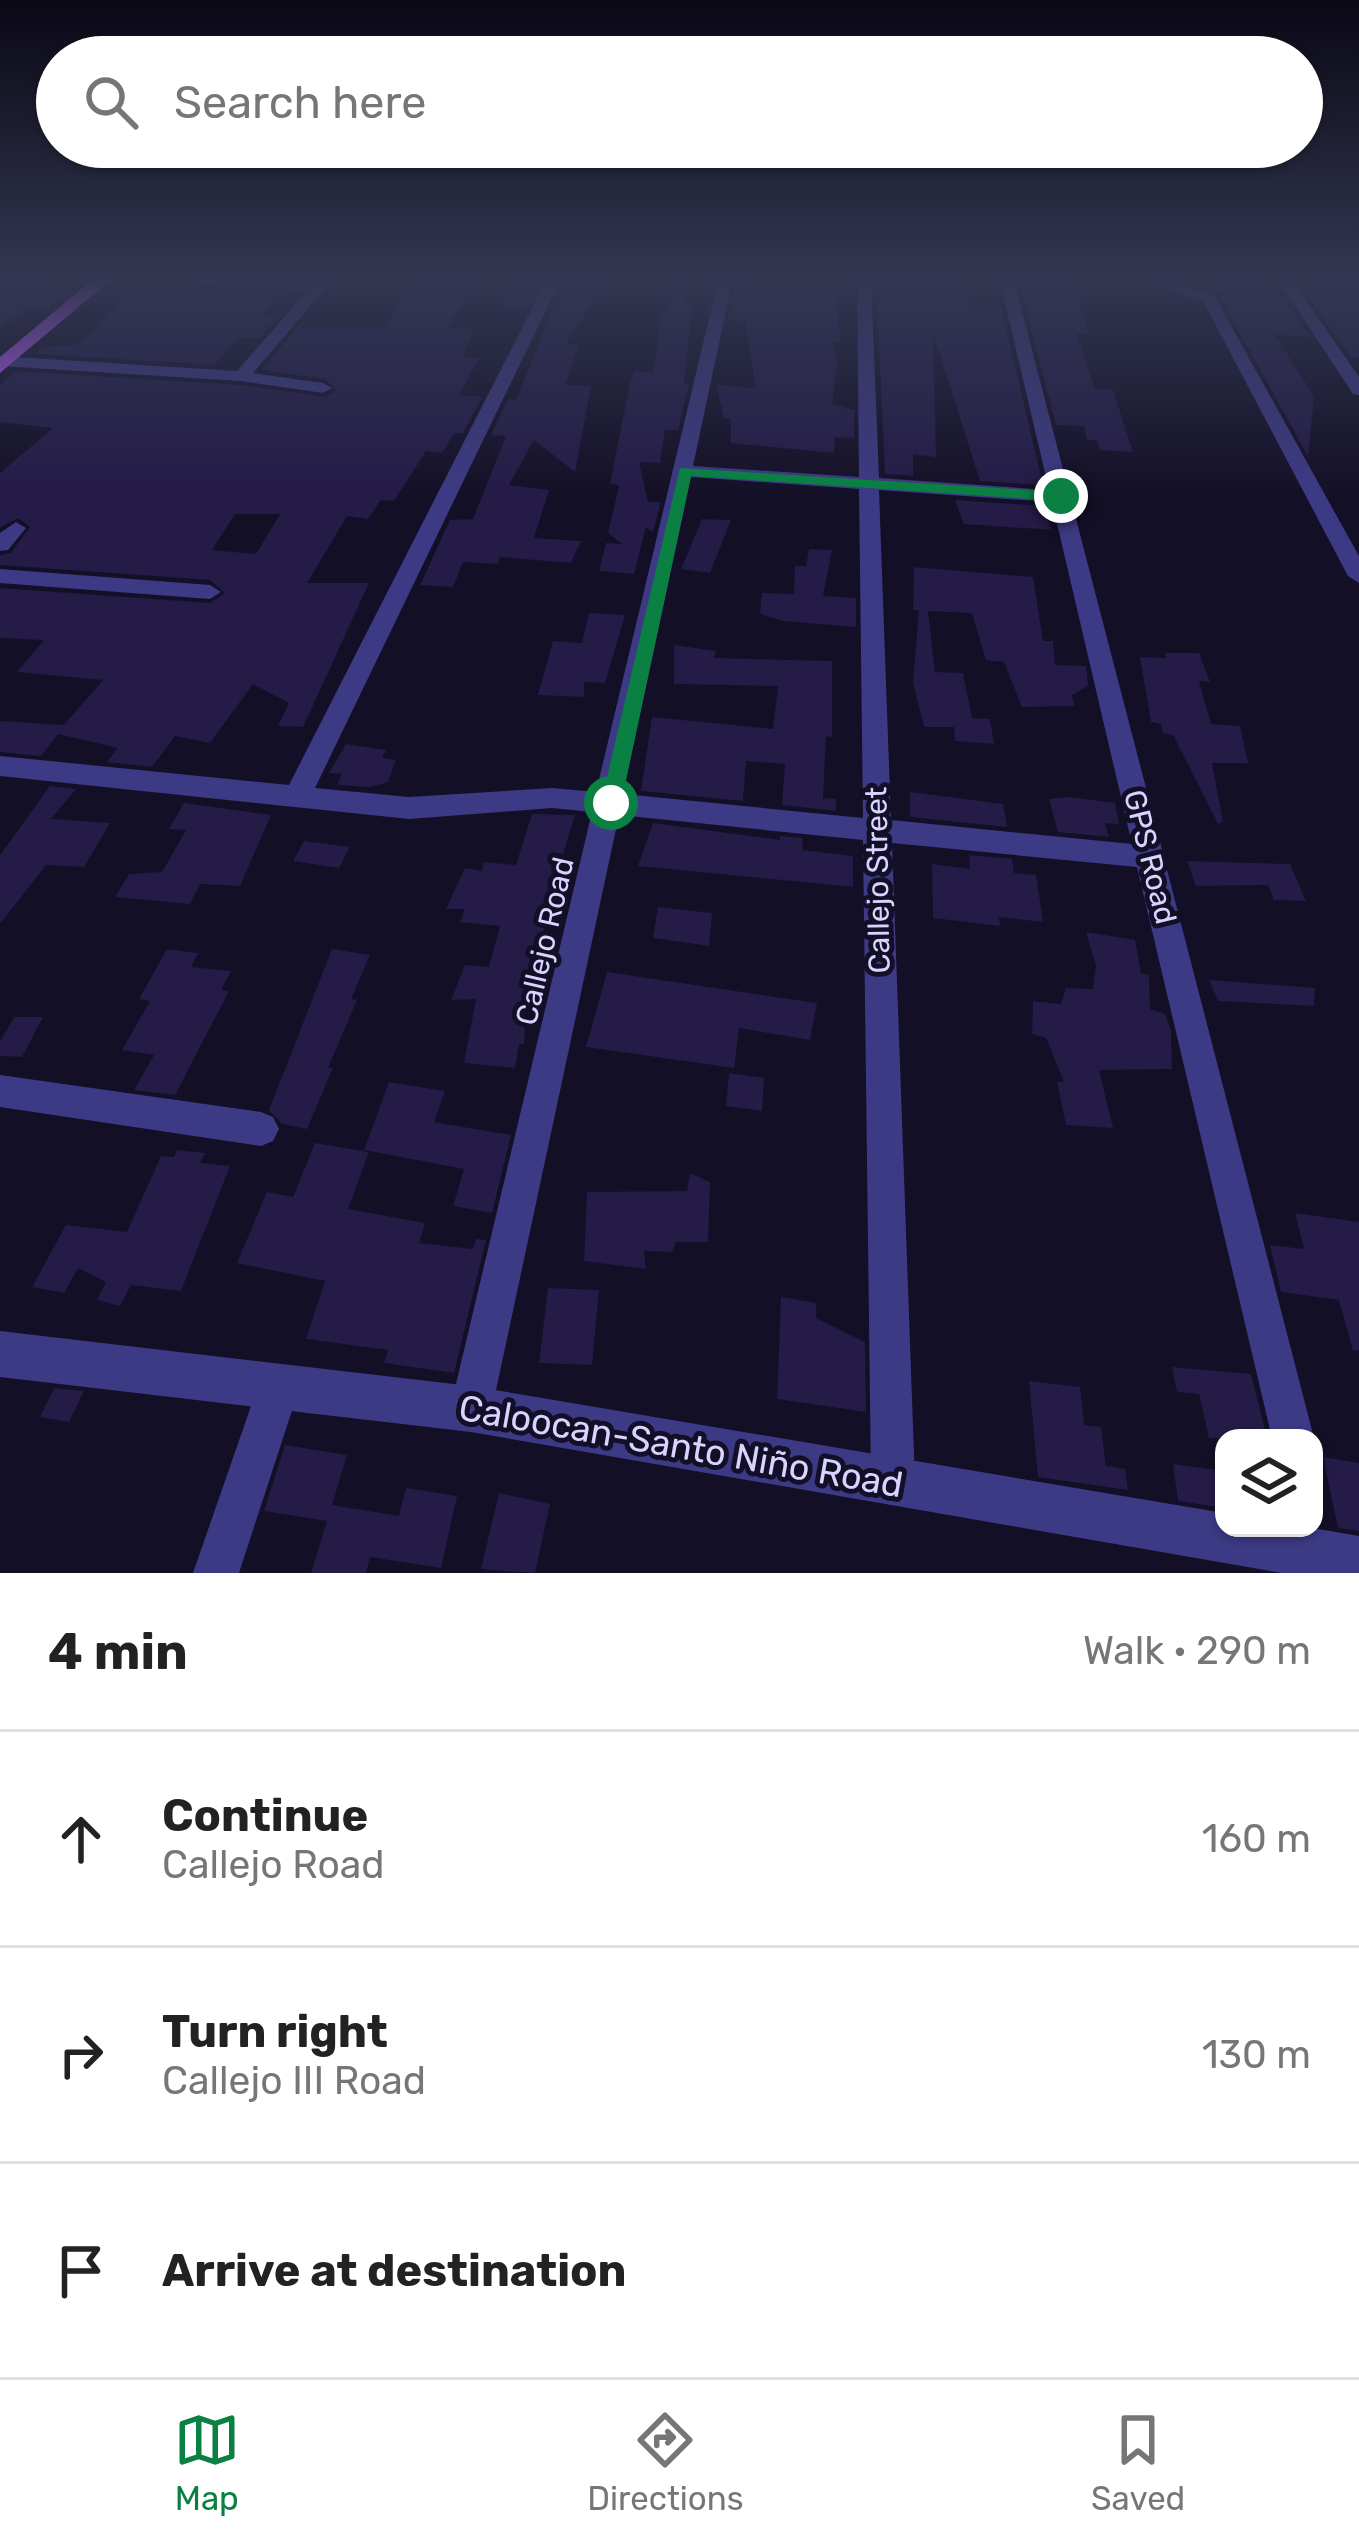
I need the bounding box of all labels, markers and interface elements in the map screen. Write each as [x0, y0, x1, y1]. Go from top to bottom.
search box [36, 36, 1323, 168]
icon: search [78, 69, 144, 135]
text: Search here [174, 76, 426, 129]
route end [1034, 469, 1088, 523]
route start [584, 776, 638, 830]
street label: Callejo Street [858, 786, 898, 974]
street label: GPS Road [1116, 786, 1184, 928]
street label: Callejo Road [508, 854, 582, 1028]
street label: Caloocan-Santo Niño Road [456, 1386, 906, 1506]
map controls [1215, 1429, 1323, 1537]
button: layers [1215, 1429, 1323, 1537]
text: 4 min [48, 1621, 188, 1682]
text: Walk · 290 m [1083, 1628, 1311, 1674]
text: Continue [162, 1789, 368, 1842]
icon: ahead [48, 1806, 114, 1872]
text: 160 m [1202, 1816, 1311, 1862]
text: Callejo Road [162, 1842, 385, 1888]
text: Turn right [162, 2005, 388, 2058]
icon: right [48, 2022, 114, 2088]
text: 130 m [1202, 2032, 1311, 2078]
text: Callejo III Road [162, 2058, 426, 2104]
icon: arrive [48, 2238, 114, 2304]
text: Arrive at destination [162, 2244, 627, 2297]
tab: Map [174, 2407, 240, 2518]
tab: Directions [587, 2407, 744, 2518]
tab: Saved [1091, 2407, 1185, 2518]

